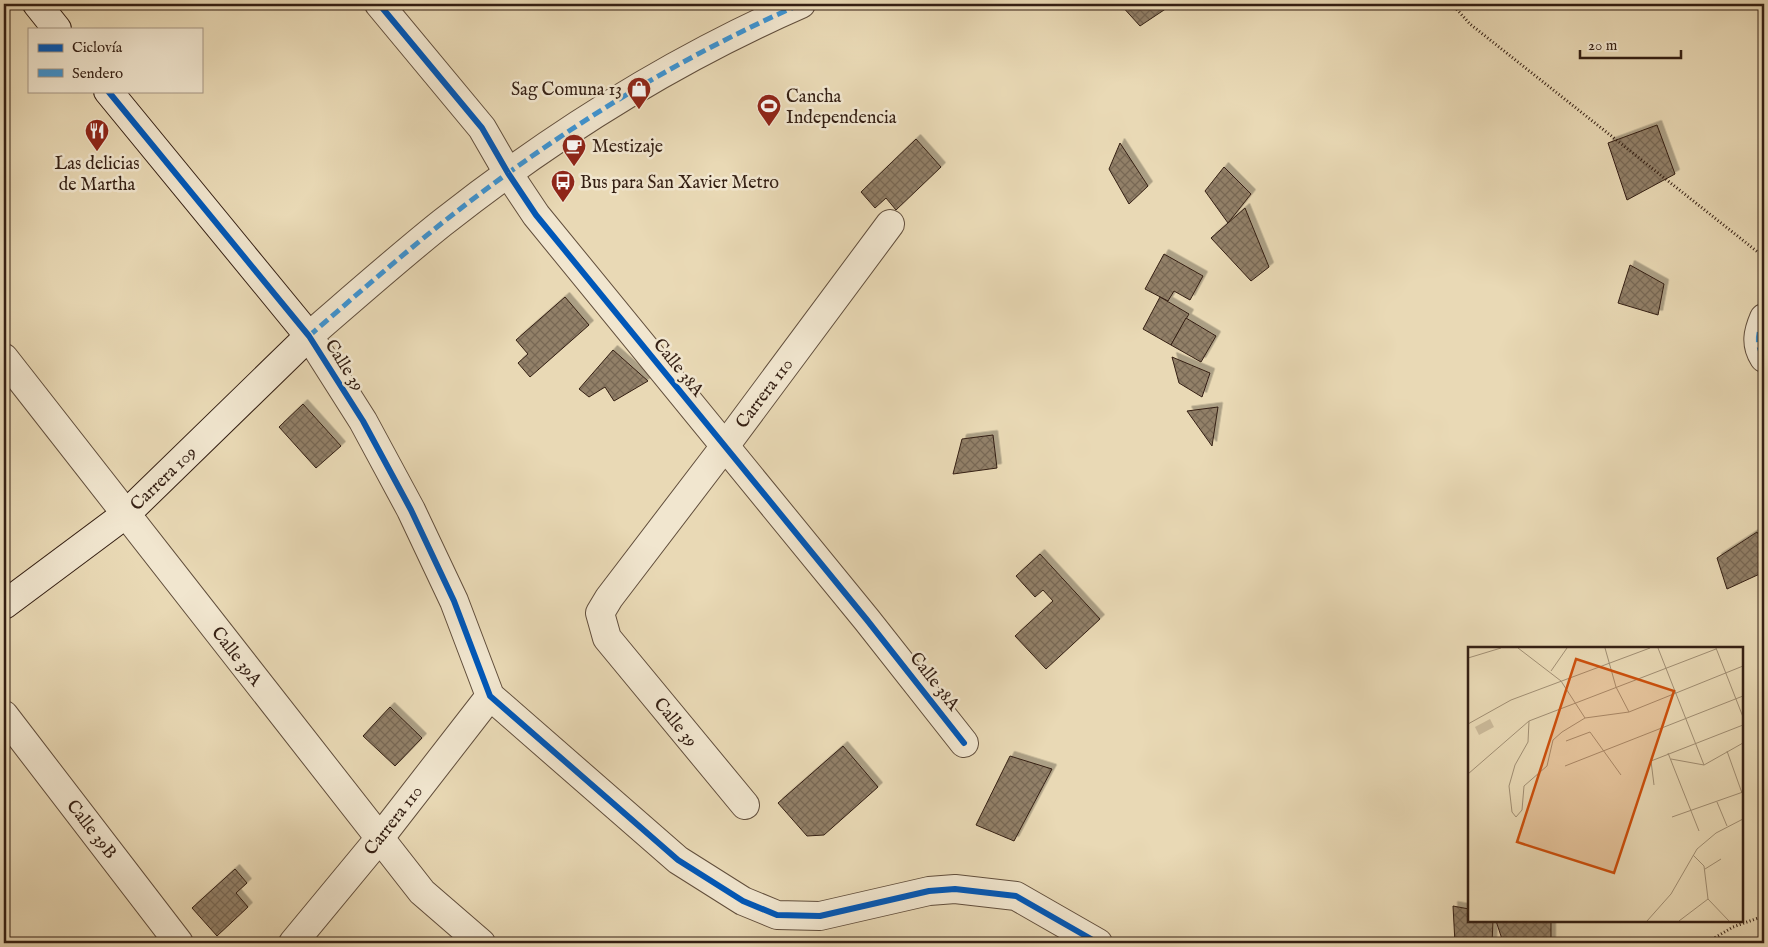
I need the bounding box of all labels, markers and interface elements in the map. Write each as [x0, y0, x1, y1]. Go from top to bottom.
legend [28, 28, 202, 92]
scale bar [1580, 28, 1682, 60]
text: 20 m [1588, 36, 1618, 55]
text: Ciclovía [72, 38, 123, 57]
text: Sendero [72, 64, 123, 83]
shop icon: Sag Comuna 13 [626, 76, 652, 110]
place label: Sag Comuna 13 [511, 79, 622, 102]
place label: Cancha Independencia [786, 86, 897, 130]
sports icon: Cancha Independencia [756, 93, 782, 127]
restaurant icon: Las delicias de Martha [84, 118, 110, 152]
cafe icon: Mestizaje [561, 133, 587, 167]
place label: Mestizaje [592, 136, 663, 159]
place label: Las delicias de Martha [54, 153, 140, 197]
bus stop icon: Bus para San Xavier Metro [550, 169, 576, 203]
place label: Bus para San Xavier Metro [580, 172, 779, 195]
street label: Calle 38A [647, 334, 709, 402]
street label: Calle 39 [319, 335, 369, 396]
street label: Carrera 110 [731, 354, 799, 434]
street label: Carrera 109 [126, 442, 202, 516]
street label: Calle 39A [205, 623, 267, 692]
inset map [1468, 647, 1743, 922]
street label: Calle 38A [904, 648, 964, 717]
street label: Calle 39 [648, 693, 702, 752]
street label: Carrera 110 [360, 781, 429, 861]
street label: Calle 39B [60, 796, 121, 864]

